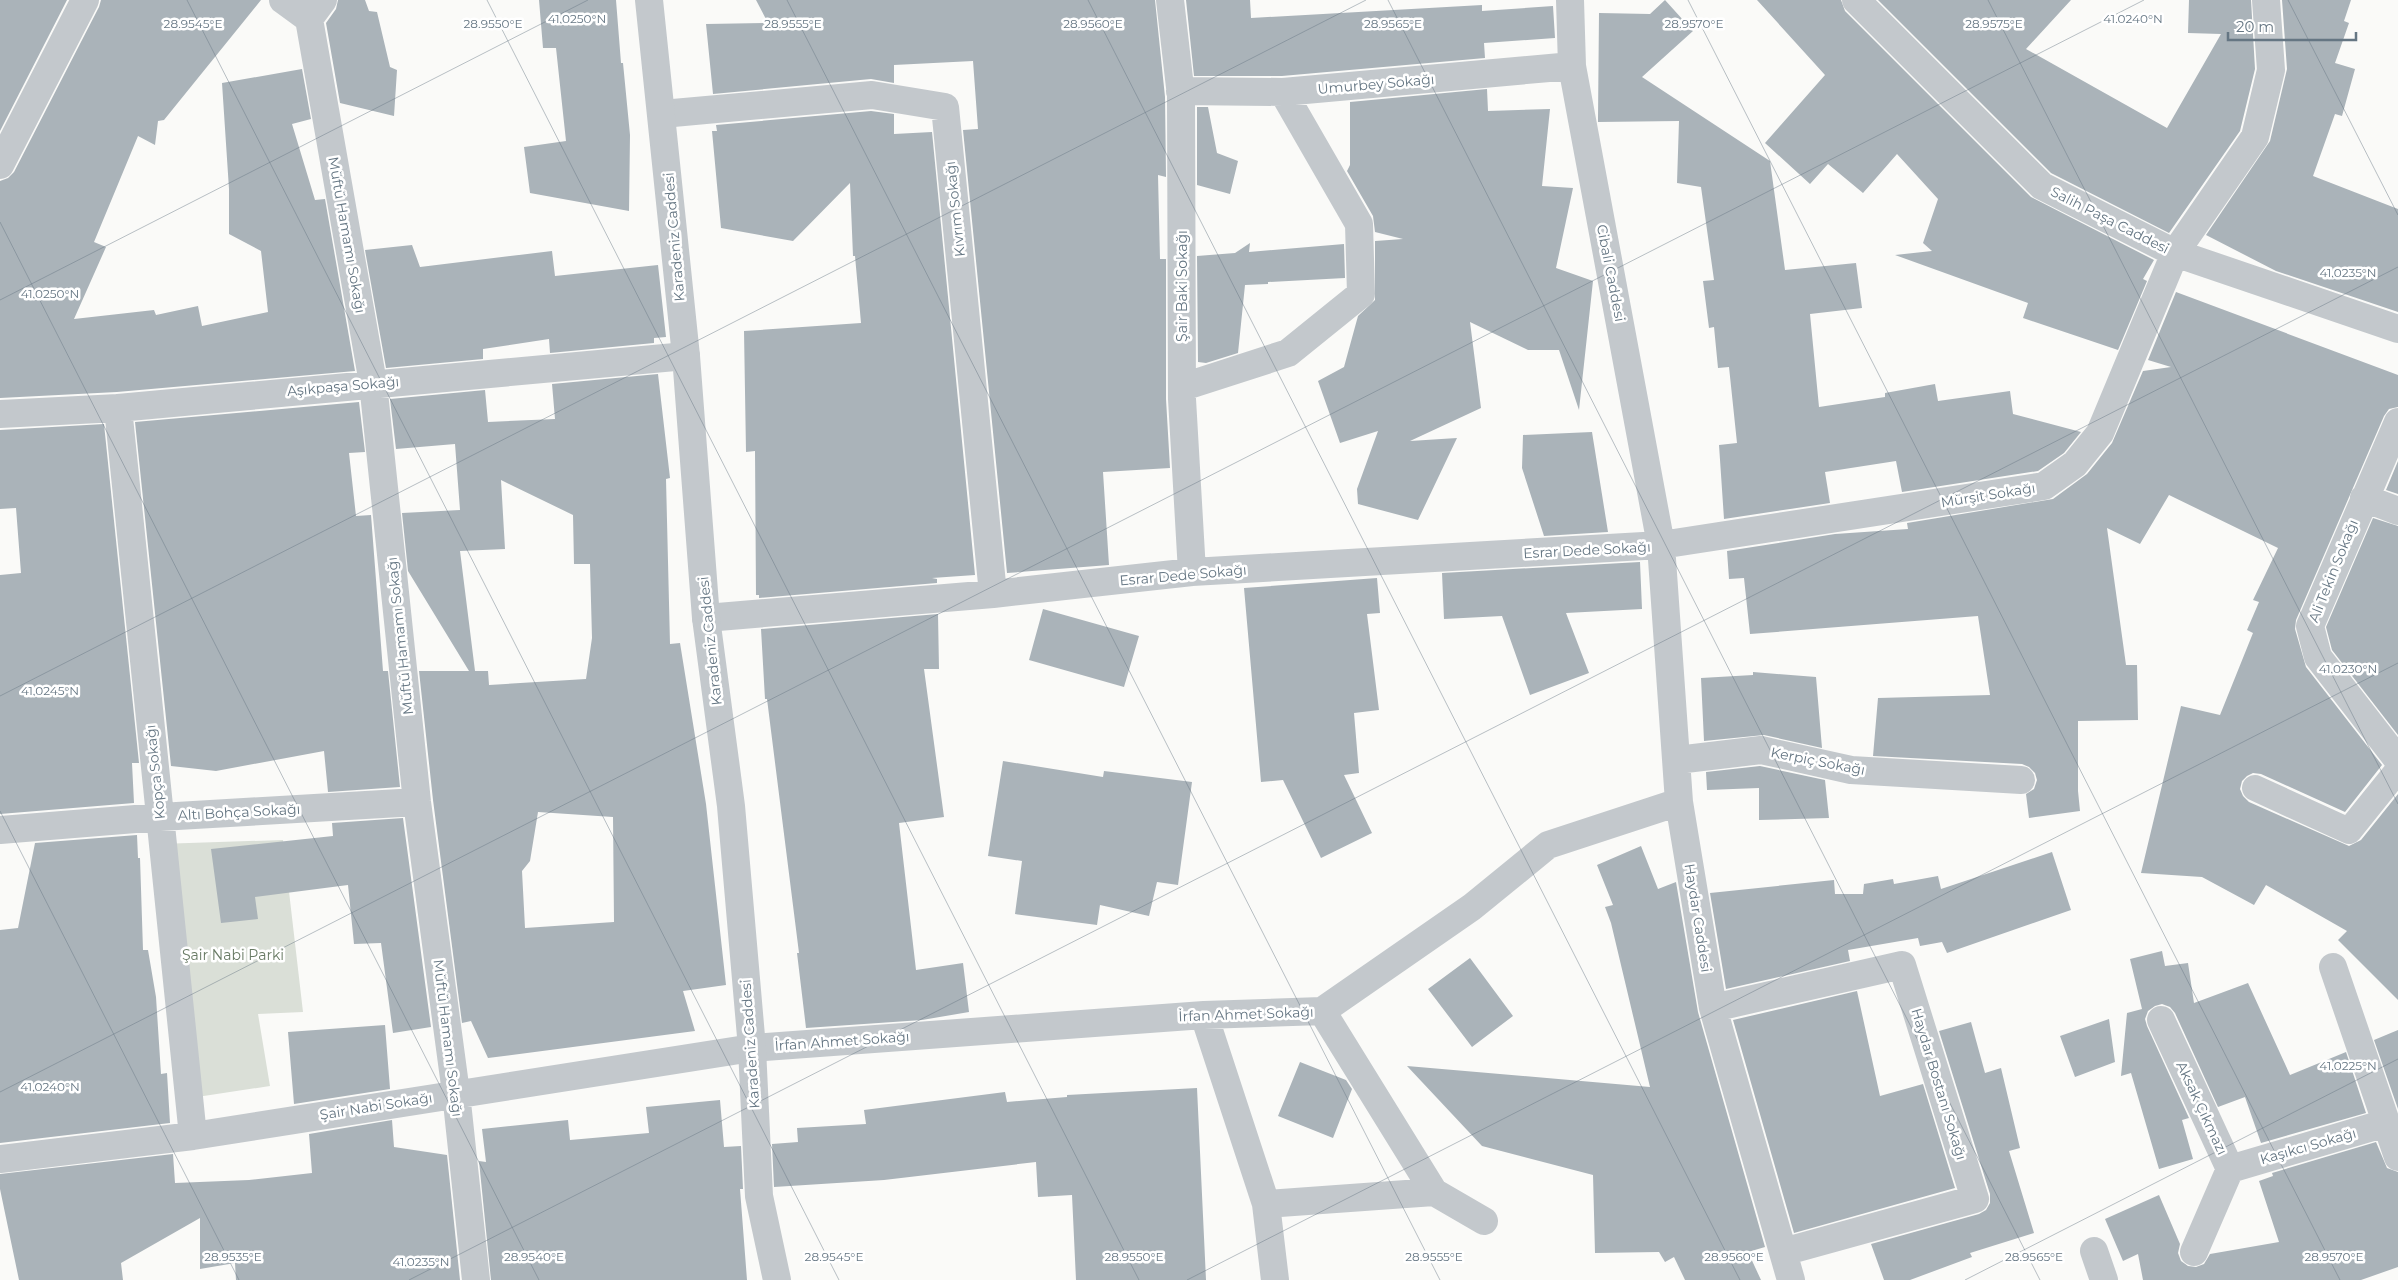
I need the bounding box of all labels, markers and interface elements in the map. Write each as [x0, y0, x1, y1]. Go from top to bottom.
scale bar [2228, 10, 2356, 42]
text: 41.0250°N [548, 11, 606, 26]
text: 41.0240°N [2103, 11, 2163, 26]
text: 28.9545°E [164, 16, 222, 31]
text: 28.9550°E [464, 16, 523, 31]
text: 28.9555°E [764, 16, 822, 31]
text: 28.9560°E [1063, 16, 1123, 31]
text: 28.9565°E [1364, 16, 1422, 31]
text: 28.9570°E [1665, 16, 1723, 31]
text: 28.9575°E [1965, 16, 2023, 31]
text: 20 m [2236, 17, 2274, 36]
street label: Umurbey Sokağı [1317, 70, 1435, 98]
street label: Müftü Hamamı Sokağı [324, 155, 370, 315]
street label: Kıvrım Sokağı [941, 160, 969, 258]
street label: Karadeniz Caddesi [659, 172, 689, 302]
street label: Salih Paşa Caddesi [2048, 182, 2172, 258]
street label: Cibali Caddesi [1593, 223, 1629, 323]
street label: Şair Baki Sokağı [1173, 230, 1191, 342]
text: 41.0235°N [2319, 265, 2377, 280]
text: 41.0250°N [21, 286, 79, 301]
street label: Aşıkpaşa Sokağı [286, 372, 400, 400]
street label: Mürşit Sokağı [1939, 479, 2037, 511]
street label: Ali Tekin Sokağı [2304, 517, 2362, 625]
street label: Esrar Dede Sokağı [1523, 538, 1651, 562]
street label: Müftü Hamamı Sokağı [383, 556, 417, 716]
street label: Esrar Dede Sokağı [1119, 560, 1247, 590]
street label: Karadeniz Caddesi [694, 576, 726, 706]
text: 41.0230°N [2319, 661, 2377, 676]
text: 41.0245°N [21, 683, 79, 698]
street label: Kopça Sokağı [141, 724, 169, 820]
street label: Kerpiç Sokağı [1769, 743, 1867, 779]
street label: Altı Bohça Sokağı [177, 800, 301, 824]
street label: Haydar Caddesi [1681, 862, 1715, 974]
park label: Şair Nabi Parki [182, 946, 284, 964]
street label: Müftü Hamamı Sokağı [429, 958, 467, 1118]
street label: Karadeniz Caddesi [737, 979, 763, 1109]
street label: İrfan Ahmet Sokağı [1178, 1003, 1314, 1025]
street label: Haydar Bostanı Sokağı [1907, 1006, 1971, 1162]
street label: İrfan Ahmet Sokağı [774, 1027, 910, 1055]
street label: Aksak Çıkmazı [2172, 1058, 2232, 1158]
text: 41.0225°N [2319, 1058, 2377, 1073]
text: 41.0240°N [20, 1079, 80, 1094]
street label: Şair Nabi Sokağı [318, 1088, 434, 1124]
street label: Kaşıkcı Sokağı [2258, 1124, 2358, 1168]
text: 28.9535°E [204, 1249, 262, 1264]
text: 28.9540°E [504, 1249, 564, 1264]
text: 28.9545°E [805, 1249, 863, 1264]
text: 28.9550°E [1105, 1249, 1164, 1264]
text: 28.9555°E [1405, 1249, 1463, 1264]
text: 28.9560°E [1704, 1249, 1764, 1264]
text: 28.9565°E [2005, 1249, 2063, 1264]
text: 28.9570°E [2305, 1249, 2363, 1264]
text: 41.0235°N [392, 1254, 450, 1269]

